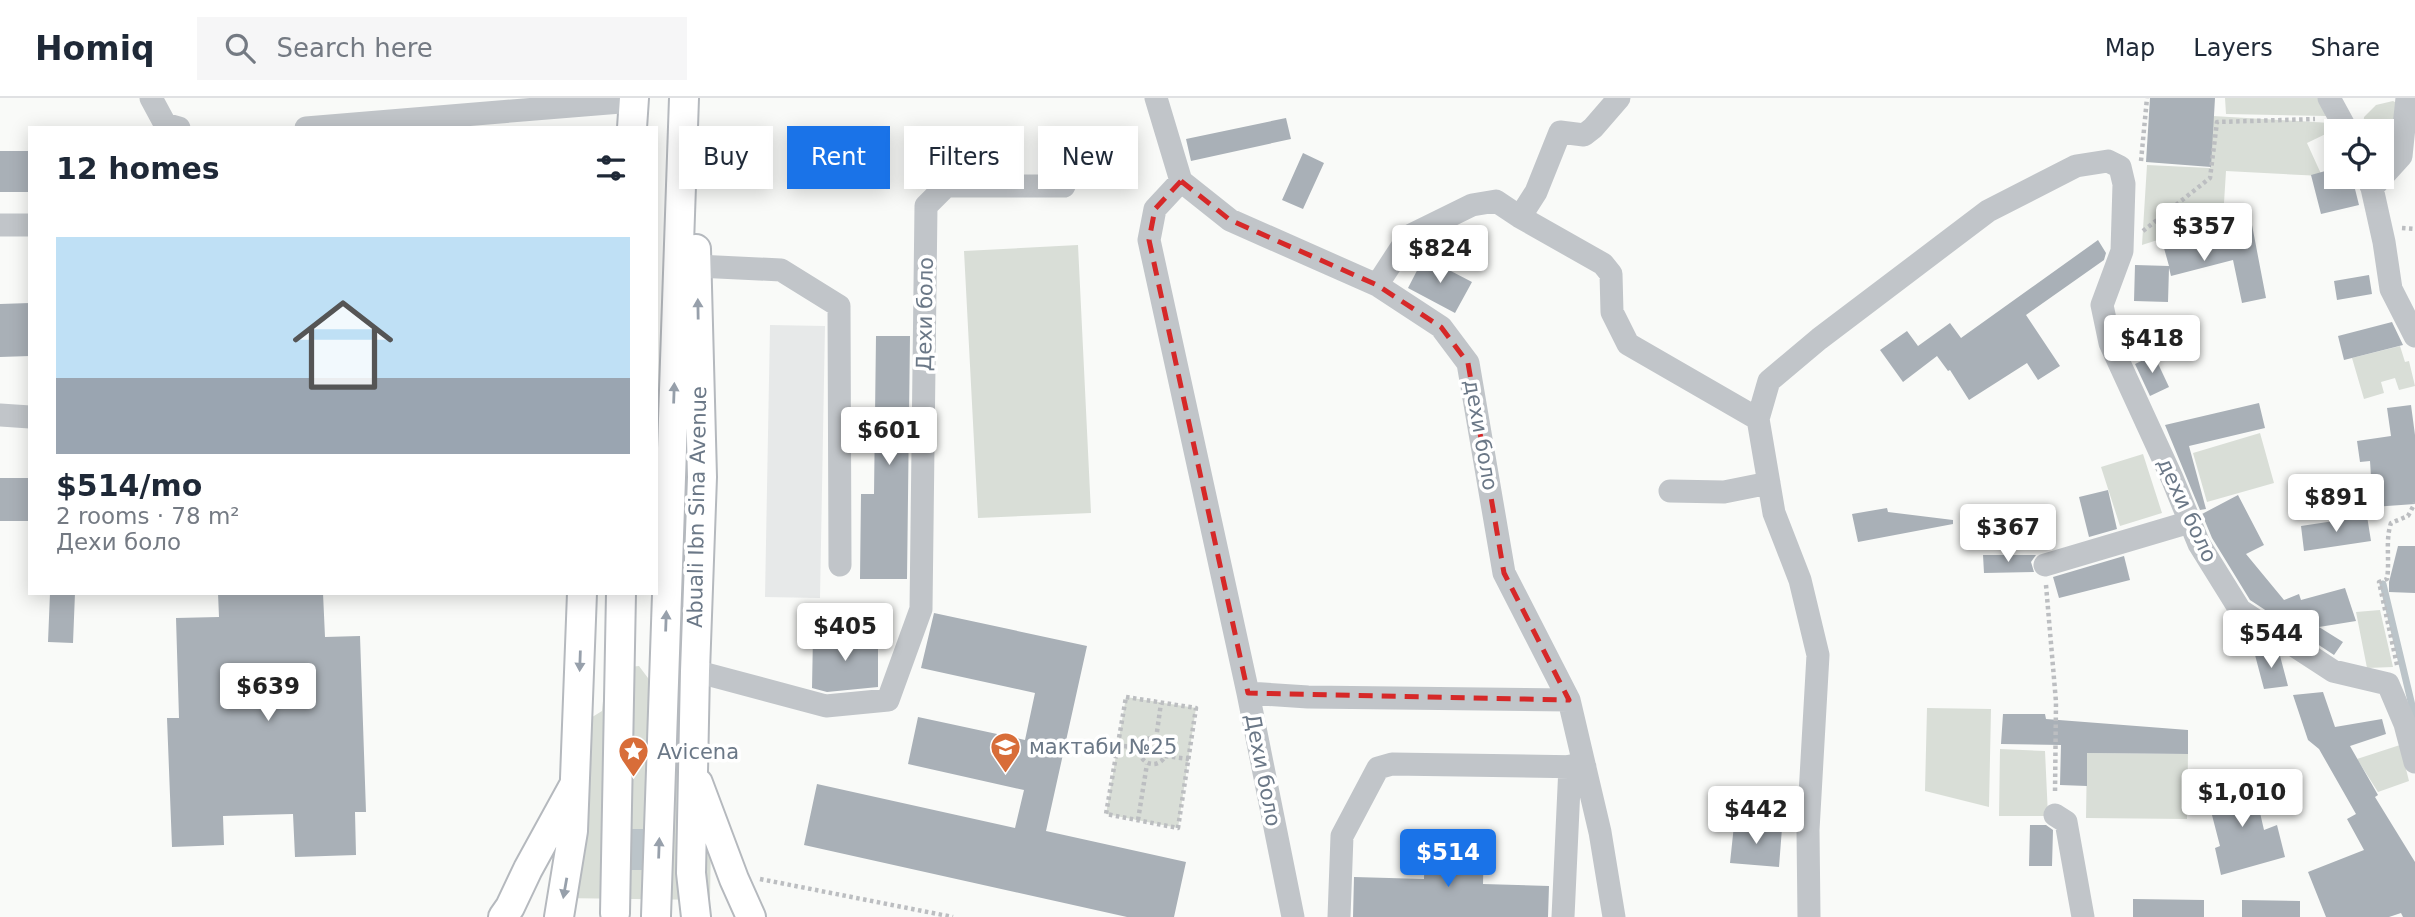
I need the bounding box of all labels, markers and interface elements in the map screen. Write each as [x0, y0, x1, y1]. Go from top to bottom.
search box [197, 17, 687, 80]
text: Homiq [35, 29, 155, 68]
icon: search [221, 29, 259, 67]
text: Search here [277, 33, 433, 63]
text: Map [2105, 34, 2155, 62]
text: Layers [2193, 34, 2273, 62]
text: Share [2311, 34, 2380, 62]
map controls [2324, 119, 2394, 189]
button: locate [2324, 119, 2394, 189]
chip: Buy [679, 126, 773, 189]
chip: Rent [787, 126, 890, 189]
chip: Filters [904, 126, 1024, 189]
chip: New [1038, 126, 1138, 189]
icon: filters [592, 149, 630, 187]
text: 12 homes [56, 151, 220, 186]
pin: $357 [2163, 204, 2245, 263]
text: $357 [2172, 213, 2236, 239]
pin: $824 [1399, 226, 1481, 285]
text: $824 [1408, 235, 1472, 261]
street label: Дехи боло [912, 257, 938, 371]
icon: home [280, 282, 406, 408]
one-way arrow [692, 298, 703, 320]
pin: $418 [2111, 316, 2193, 375]
text: $418 [2120, 325, 2184, 351]
street label: дехи боло [1459, 378, 1503, 492]
one-way arrow [668, 382, 680, 404]
street label: Abuali Ibn Sina Avenue [683, 386, 711, 628]
pin: $601 [848, 408, 930, 467]
text: $601 [857, 417, 921, 443]
street label: дехи боло [2152, 454, 2222, 566]
text: $514/mo [56, 468, 202, 503]
pin: $891 [2295, 474, 2377, 534]
text: $891 [2304, 484, 2368, 510]
text: 2 rooms · 78 m² [56, 503, 240, 529]
pin: $367 [1967, 504, 2049, 564]
text: $367 [1976, 514, 2040, 540]
text: Дехи боло [56, 529, 181, 555]
pin: $405 [804, 603, 886, 663]
one-way arrow [661, 609, 672, 631]
pin: $544 [2230, 610, 2312, 670]
text: $405 [813, 613, 877, 639]
text: $544 [2239, 620, 2303, 646]
one-way arrow [574, 651, 586, 673]
pin: $639 [227, 664, 309, 723]
text: $639 [236, 673, 300, 699]
street label: Дехи боло [1240, 712, 1286, 828]
school or university icon: мактаби №25 [989, 730, 1023, 774]
place icon: Avicena [617, 735, 651, 779]
place label: мактаби №25 [1029, 735, 1177, 759]
place label: Avicena [657, 740, 739, 764]
pin: $1,010 [2185, 770, 2299, 829]
text: $1,010 [2198, 779, 2286, 805]
pin: $442 [1715, 786, 1797, 846]
text: $442 [1724, 796, 1788, 822]
pin: $514 [1407, 830, 1489, 889]
one-way arrow [653, 837, 664, 859]
text: $514 [1416, 839, 1480, 865]
one-way arrow [559, 877, 570, 899]

